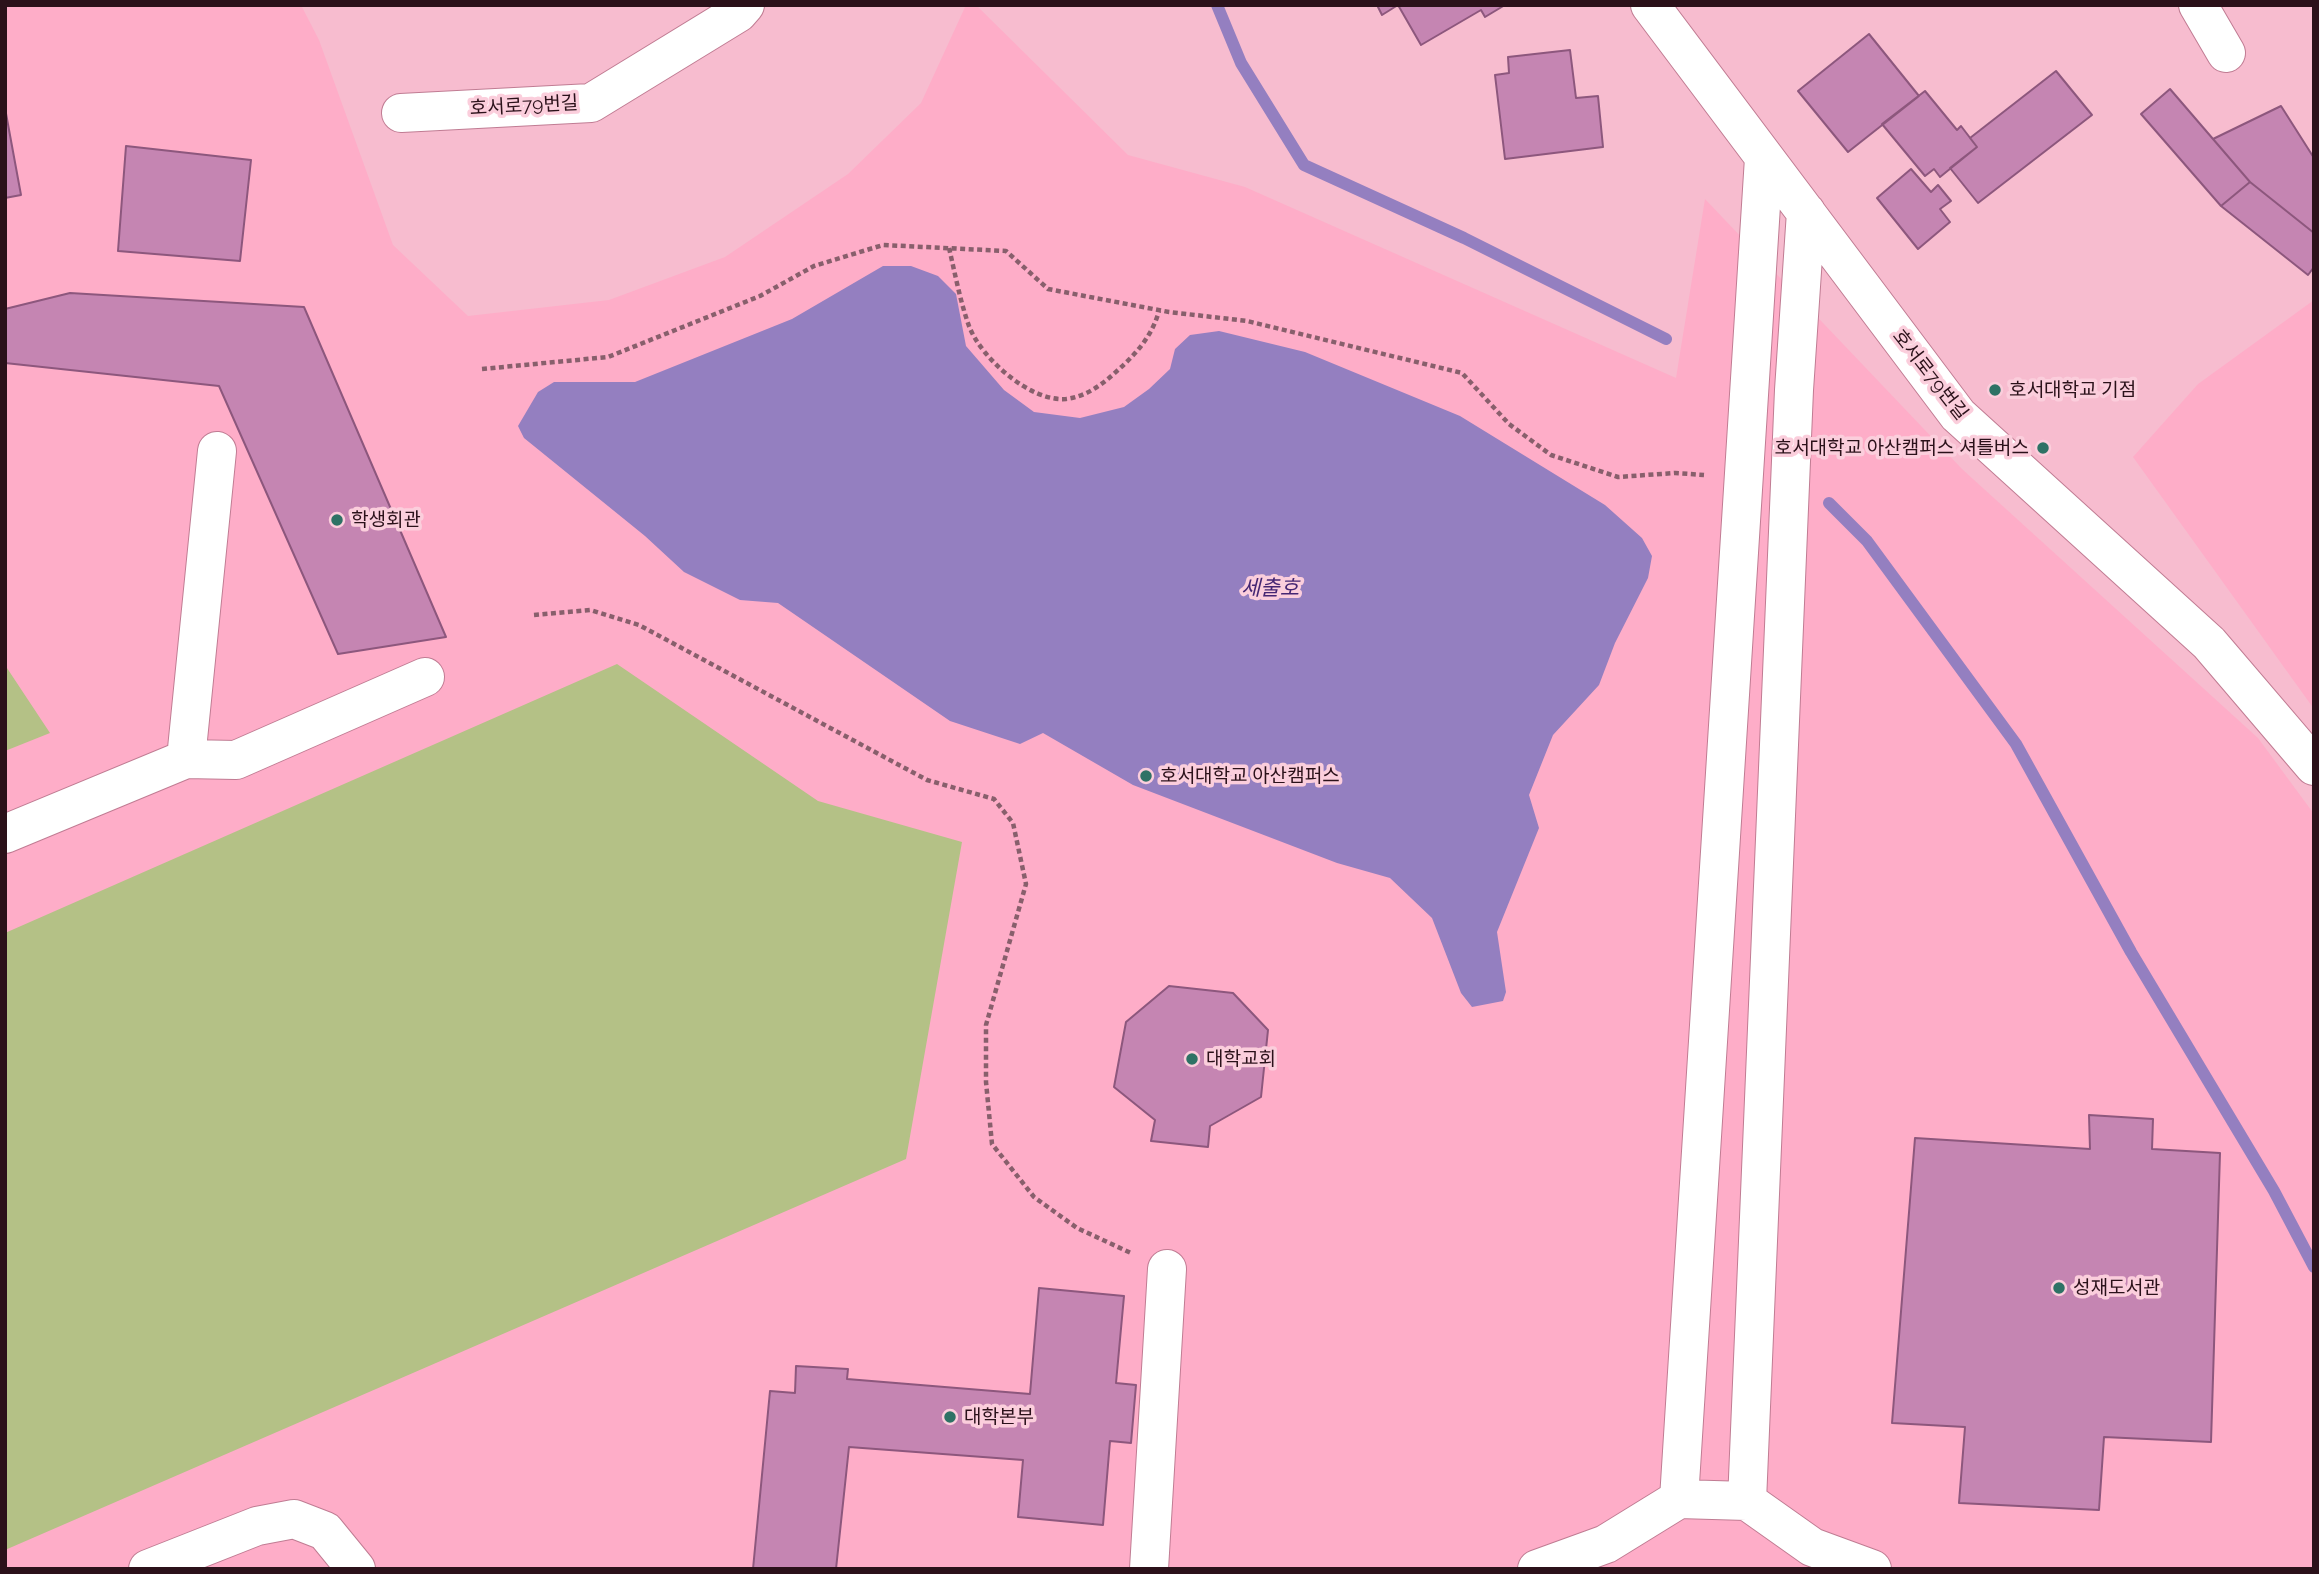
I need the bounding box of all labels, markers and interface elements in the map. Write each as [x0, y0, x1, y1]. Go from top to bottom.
street label: 호서로79번길 [469, 92, 579, 120]
street label: 호서로79번길 [1888, 325, 1972, 425]
place label: 호서대학교 기점 [2009, 379, 2136, 401]
marker: 호서대학교 기점 [1987, 382, 2003, 398]
place label: 호서대학교 아산캠퍼스 셔틀버스 [1775, 437, 2029, 459]
marker: 호서대학교 아산캠퍼스 셔틀버스 [2035, 440, 2051, 456]
place label: 학생회관 [351, 509, 421, 531]
marker: 학생회관 [329, 512, 345, 528]
water label: 세출호 [1241, 576, 1299, 602]
place label: 호서대학교 아산캠퍼스 [1160, 765, 1340, 787]
marker: 호서대학교 아산캠퍼스 [1138, 768, 1154, 784]
place label: 대학교회 [1206, 1048, 1276, 1070]
marker: 대학교회 [1184, 1051, 1200, 1067]
place label: 성재도서관 [2073, 1277, 2160, 1299]
marker: 성재도서관 [2051, 1280, 2067, 1296]
place label: 대학본부 [964, 1406, 1034, 1428]
marker: 대학본부 [942, 1409, 958, 1425]

